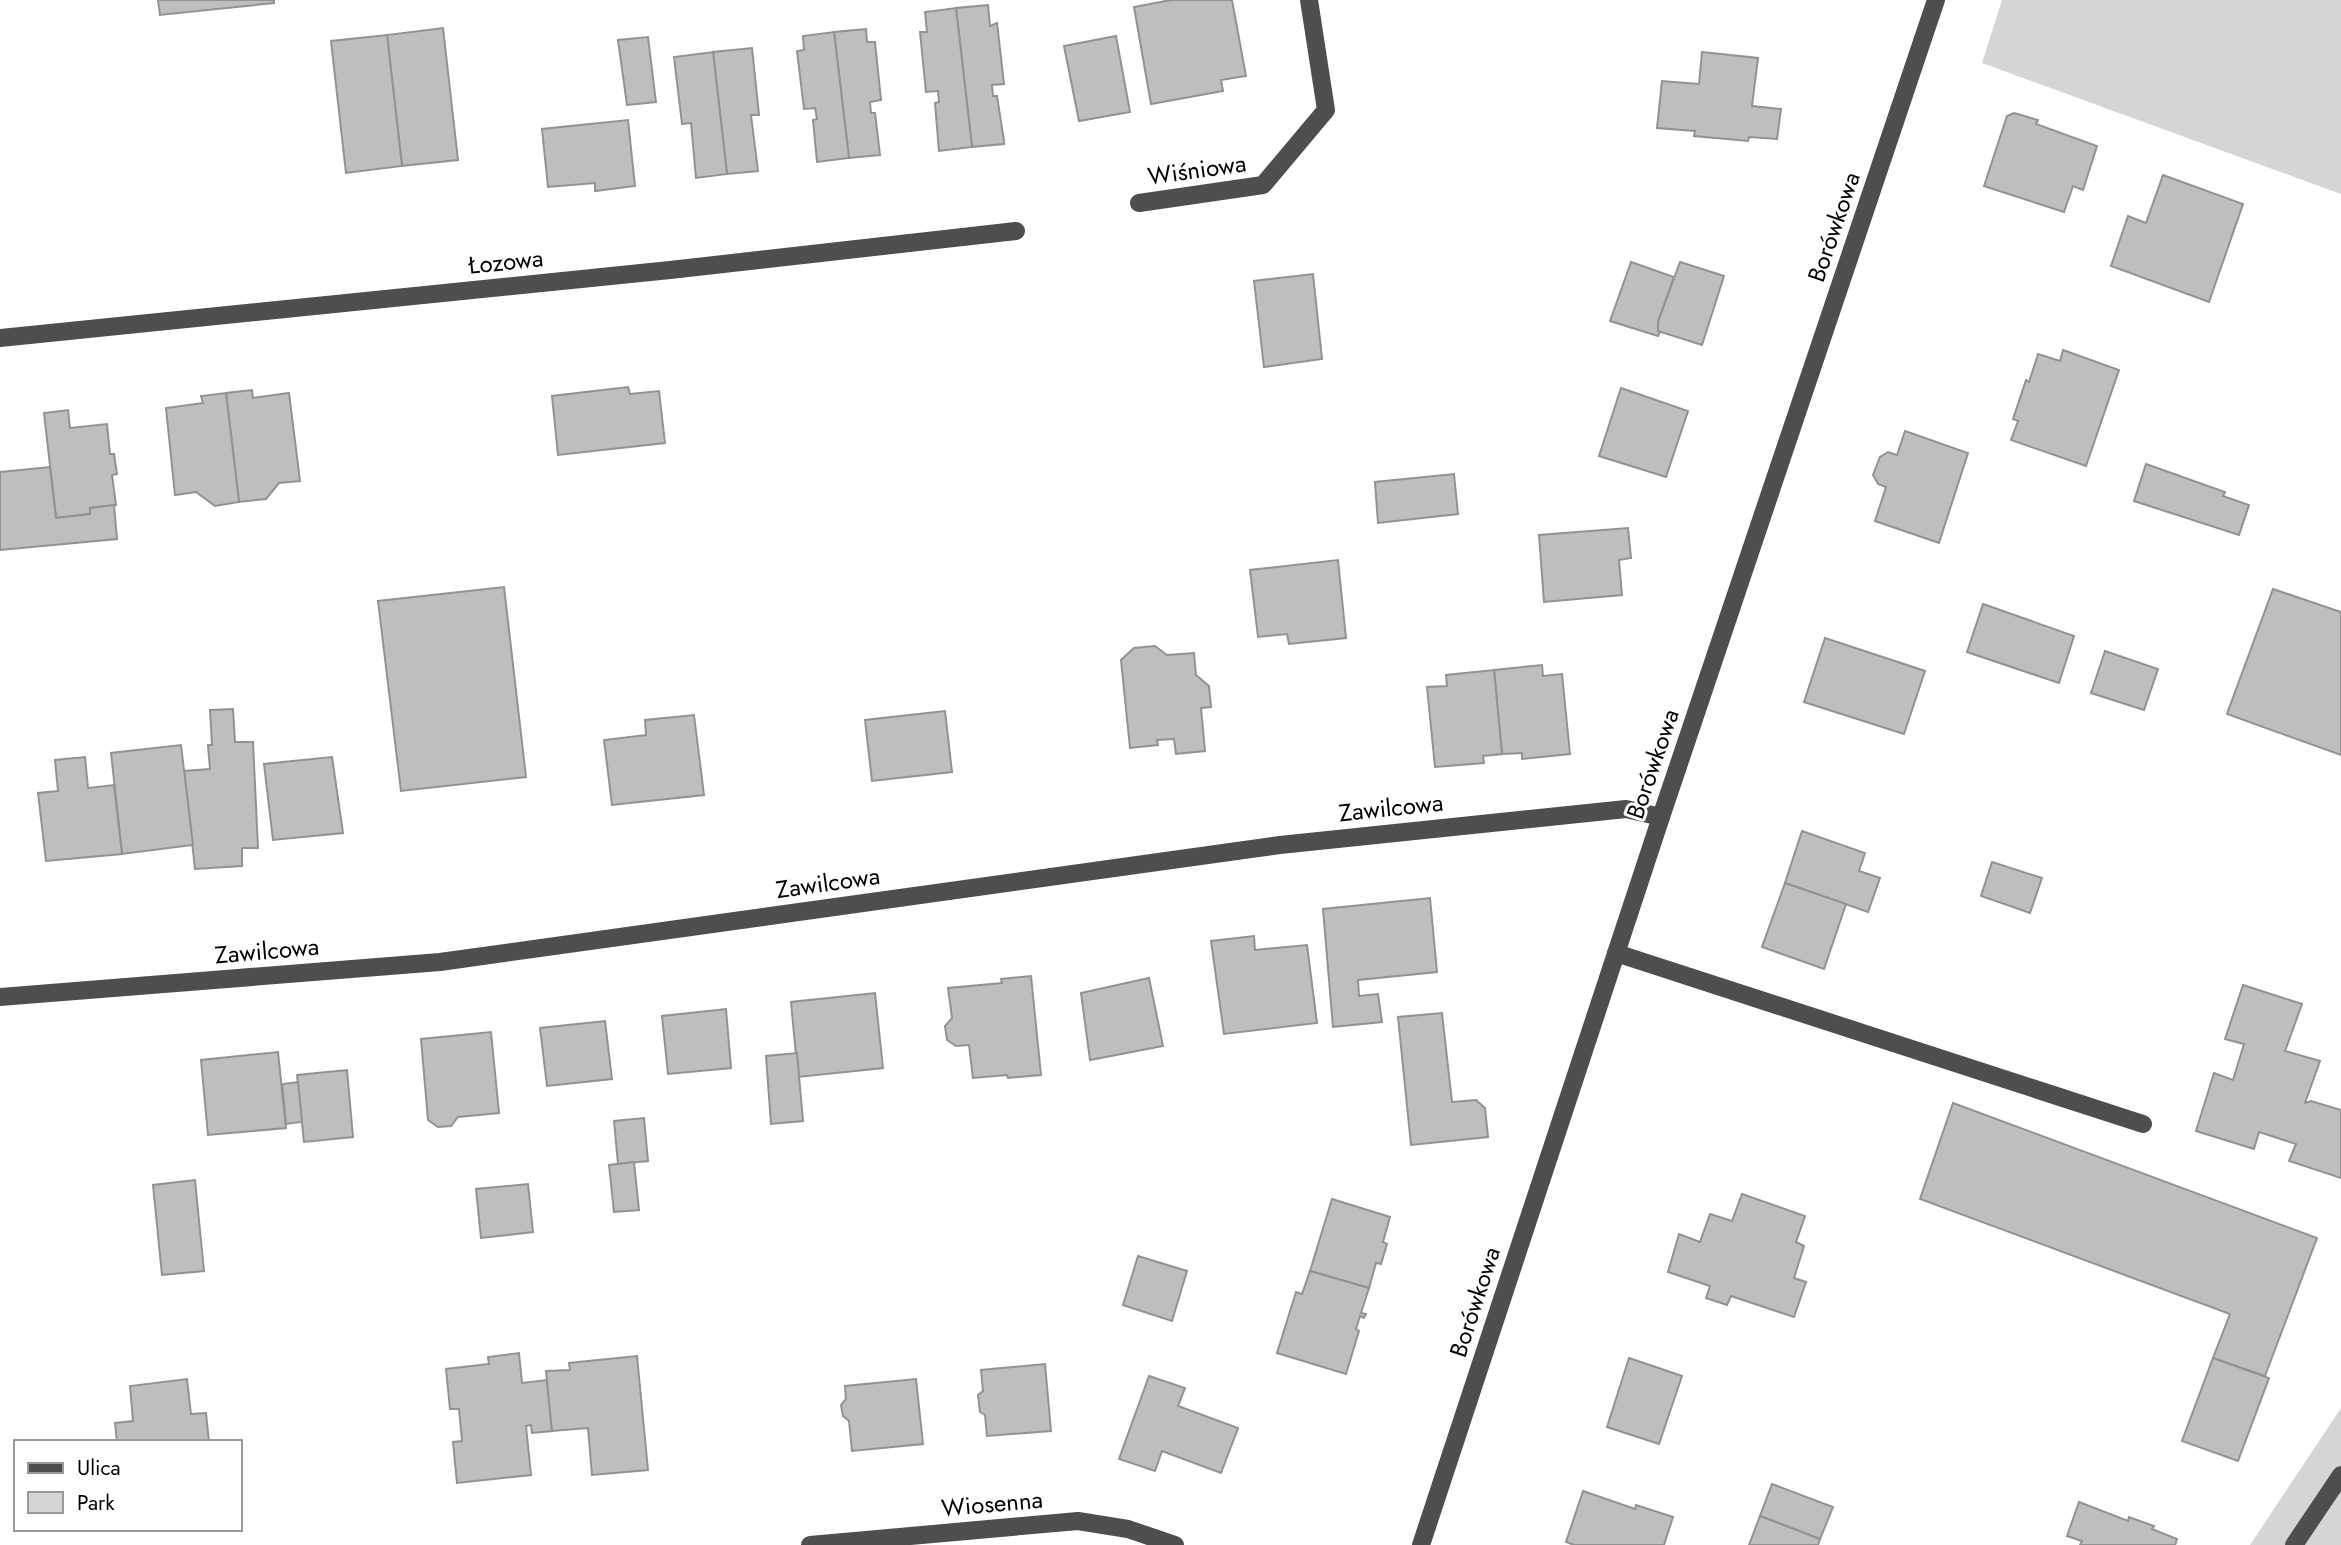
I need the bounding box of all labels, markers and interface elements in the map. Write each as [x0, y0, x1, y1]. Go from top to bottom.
street label: Wiśniowa [1145, 145, 1248, 194]
street label: Borówkowa [1798, 167, 1869, 287]
street label: Łozowa [466, 240, 545, 283]
street label: Borówkowa [1617, 704, 1688, 824]
street label: Zawilcowa [1337, 785, 1445, 830]
street label: Zawilcowa [774, 858, 882, 907]
street label: Zawilcowa [213, 929, 321, 972]
street label: Borówkowa [1440, 1242, 1509, 1362]
legend [14, 1440, 242, 1531]
text: Ulica [77, 1453, 121, 1483]
street label: Wiosenna [940, 1482, 1044, 1525]
text: Park [77, 1488, 115, 1518]

